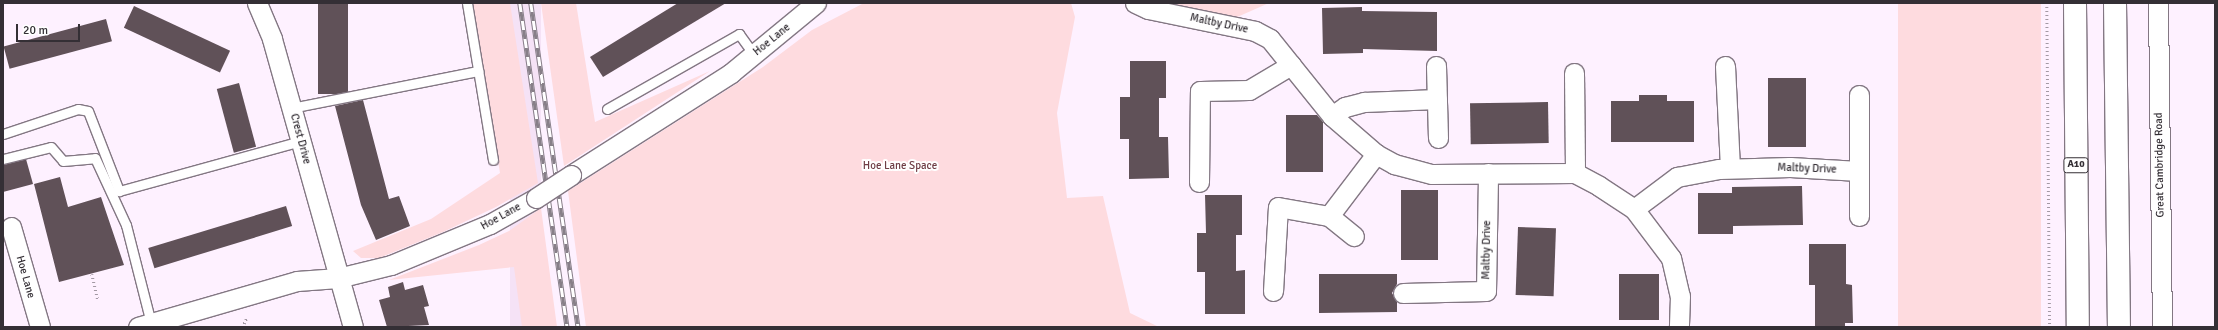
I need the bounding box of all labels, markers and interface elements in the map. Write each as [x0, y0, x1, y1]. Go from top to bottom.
street label: Maltby Drive [1189, 11, 1249, 37]
scale bar [18, 16, 82, 42]
street label: Hoe Lane [751, 21, 793, 59]
text: 20 m [23, 23, 48, 38]
street label: Crest Drive [287, 112, 313, 166]
street label: Great Cambridge Road [2152, 112, 2168, 218]
road number: A10 [2063, 157, 2089, 173]
park label: Hoe Lane Space [863, 159, 937, 173]
street label: Maltby Drive [1777, 161, 1837, 177]
street label: Hoe Lane [479, 201, 523, 233]
street label: Maltby Drive [1480, 220, 1494, 280]
street label: Hoe Lane [13, 254, 37, 300]

